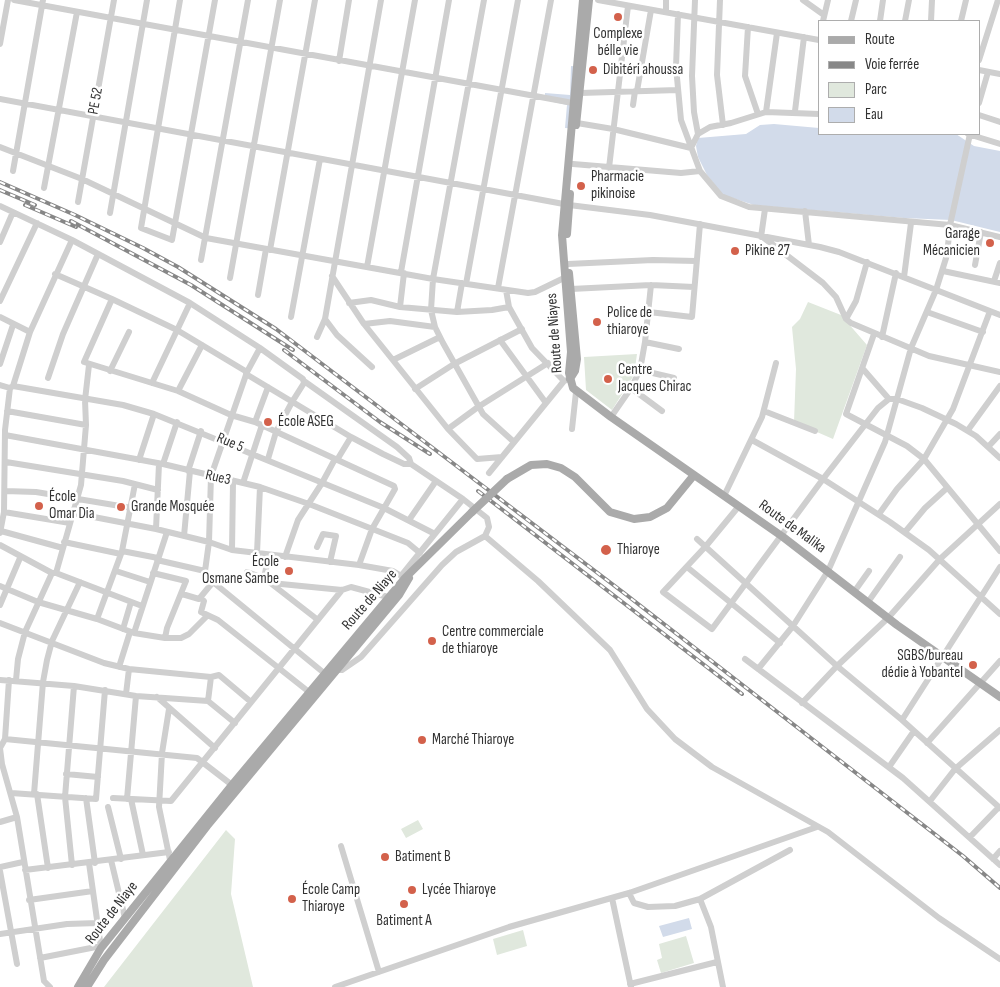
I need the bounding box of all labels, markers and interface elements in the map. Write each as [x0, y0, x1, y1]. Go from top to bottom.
marker: Complexe bélle vie [612, 11, 624, 23]
legend [818, 20, 980, 135]
place label: Complexe bélle vie [593, 25, 643, 60]
text: Route [865, 30, 895, 49]
text: Voie ferrée [865, 55, 919, 74]
place label: Dibitéri ahoussa [603, 61, 683, 79]
marker: Dibitéri ahoussa [587, 64, 599, 76]
text: Parc [865, 80, 887, 99]
street label: PE 52 [85, 86, 107, 116]
text: Eau [865, 105, 883, 124]
place label: Pharmacie pikinoise [591, 168, 644, 203]
marker: Pharmacie pikinoise [575, 180, 587, 192]
place label: Garage Mécanicien [923, 225, 980, 260]
marker: Garage Mécanicien [984, 237, 996, 249]
place label: Pikine 27 [745, 242, 790, 260]
marker: Pikine 27 [729, 245, 741, 257]
street label: Route de Niayes [543, 292, 567, 374]
place label: Police de thiaroye [607, 304, 652, 339]
marker: Police de thiaroye [591, 316, 603, 328]
place label: Centre Jacques Chirac [618, 361, 691, 396]
marker: Centre Jacques Chirac [602, 373, 614, 385]
place label: École ASEG [278, 413, 334, 431]
marker: École ASEG [262, 416, 274, 428]
street label: Rue 5 [214, 429, 246, 457]
street label: Rue3 [204, 466, 232, 490]
place label: École Omar Dia [49, 488, 94, 523]
street label: Route de Malika [755, 497, 829, 557]
place label: Grande Mosquée [131, 498, 215, 516]
marker: École Omar Dia [33, 500, 45, 512]
marker: Grande Mosquée [115, 501, 127, 513]
place label: Thiaroye [617, 541, 660, 559]
marker: Thiaroye [599, 543, 613, 557]
place label: École Osmane Sambe [202, 553, 279, 588]
marker: École Osmane Sambe [283, 565, 295, 577]
street label: Route de Niaye [339, 566, 401, 634]
place label: Centre commerciale de thiaroye [442, 623, 544, 658]
marker: Centre commerciale de thiaroye [426, 635, 438, 647]
place label: SGBS/bureau dédie à Yobantel [882, 647, 963, 682]
marker: SGBS/bureau dédie à Yobantel [967, 659, 979, 671]
place label: Marché Thiaroye [432, 731, 514, 749]
marker: Marché Thiaroye [416, 734, 428, 746]
place label: Batiment B [395, 848, 451, 866]
marker: Batiment B [379, 851, 391, 863]
street label: Route de Niaye [82, 878, 142, 948]
place label: École Camp Thiaroye [302, 881, 360, 916]
place label: Lycée Thiaroye [422, 881, 496, 899]
marker: Lycée Thiaroye [406, 884, 418, 896]
marker: École Camp Thiaroye [286, 893, 298, 905]
marker: Batiment A [398, 898, 410, 910]
place label: Batiment A [376, 912, 432, 930]

